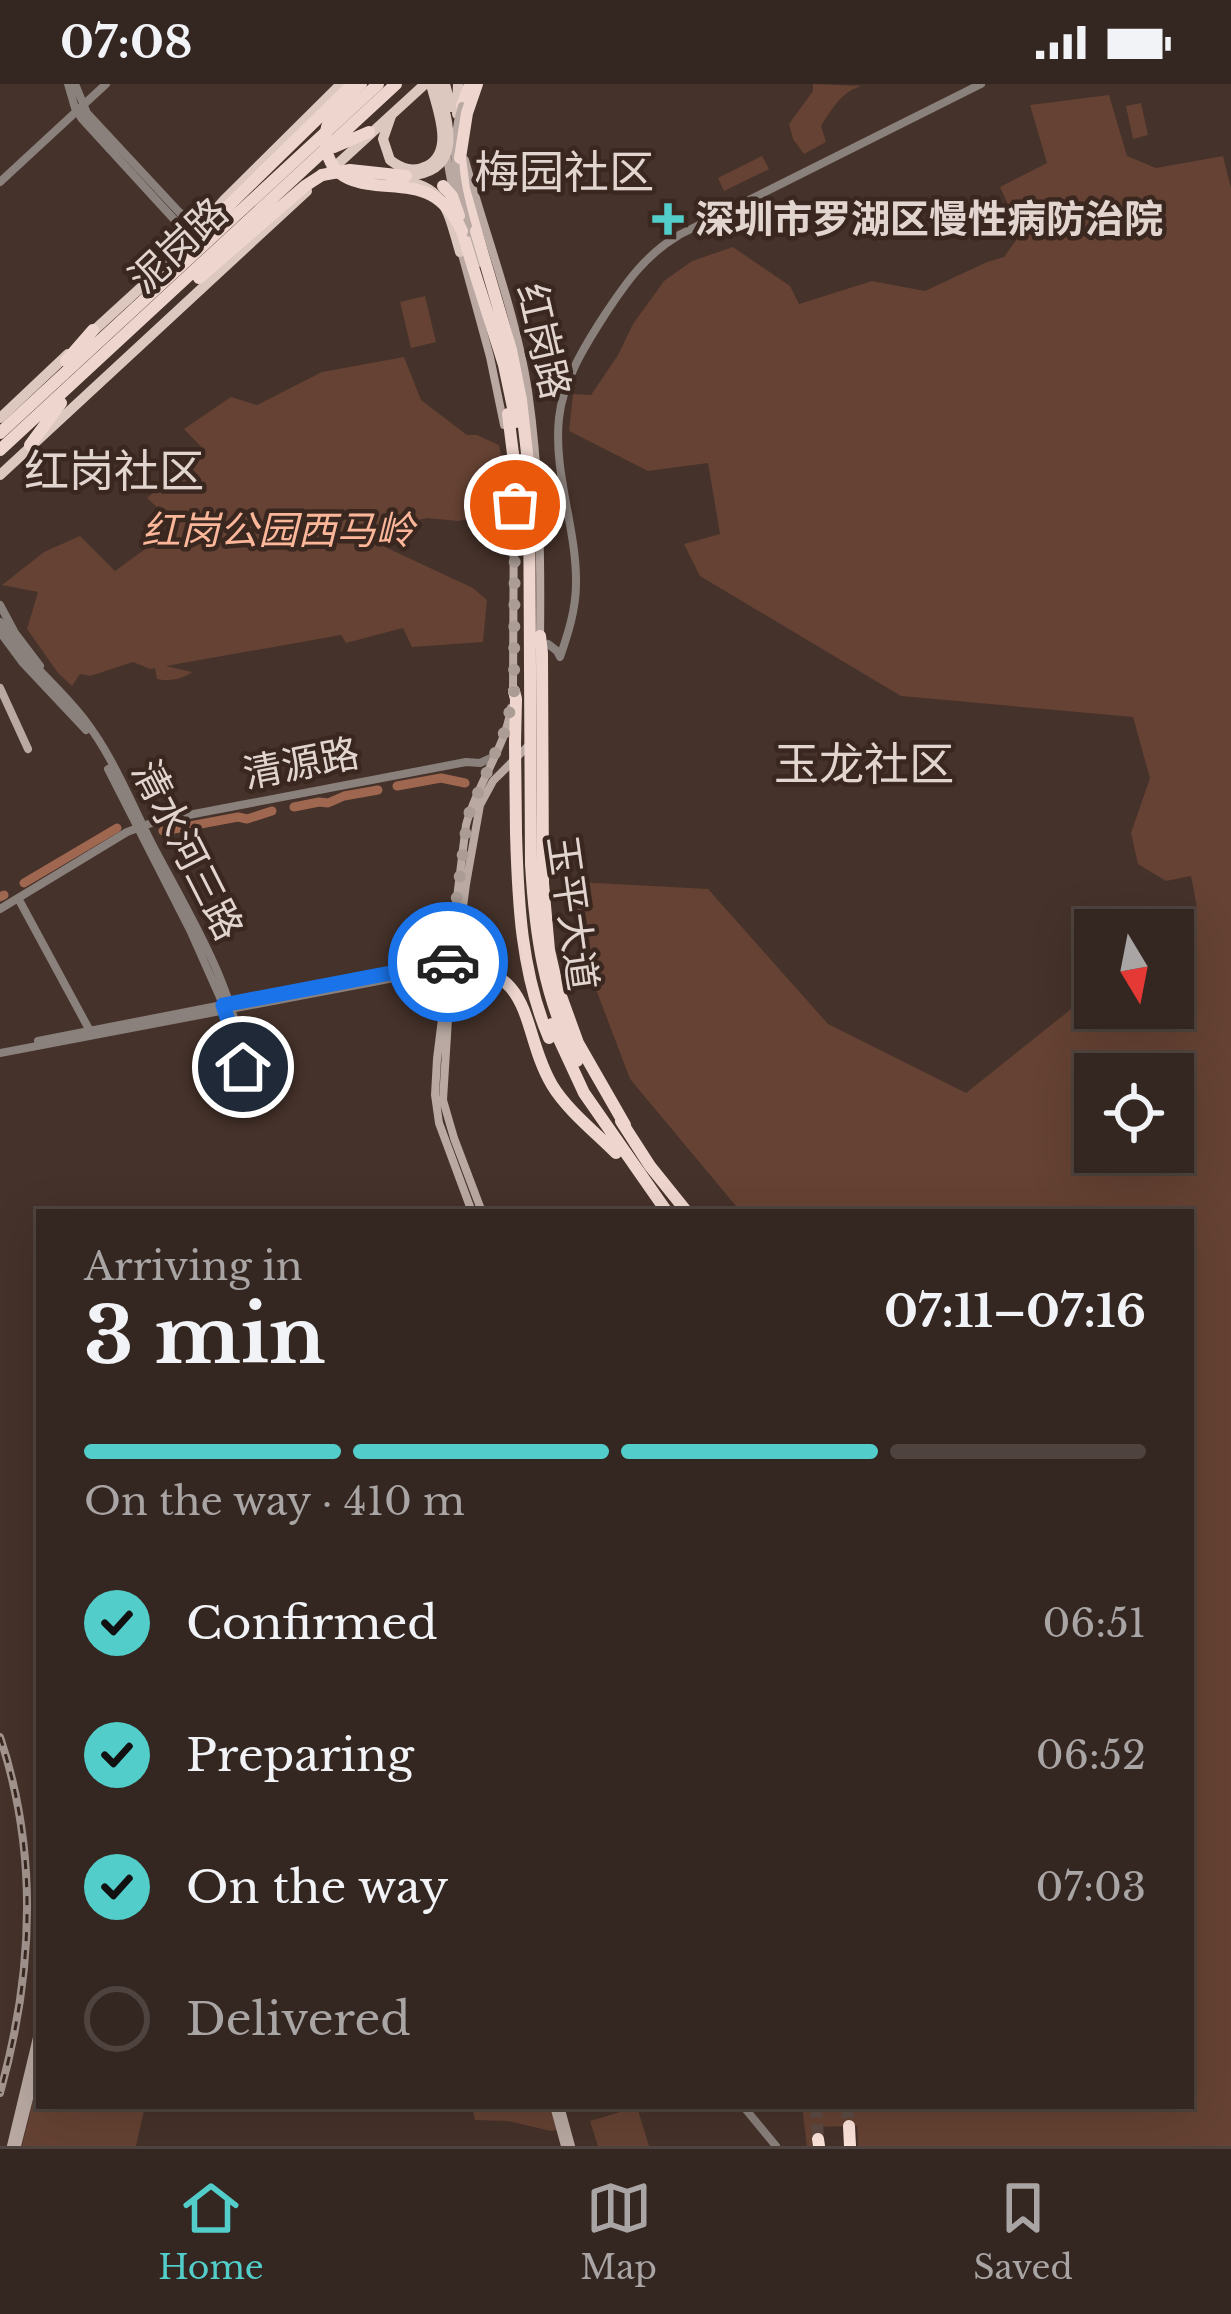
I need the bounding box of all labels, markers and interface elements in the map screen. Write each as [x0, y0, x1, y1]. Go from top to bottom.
text: 07:08 [60, 14, 193, 70]
district label: 梅园社区 [474, 144, 654, 200]
street label: 泥岗路 [119, 188, 238, 303]
place label: 深圳市罗湖区慢性病防治院 [695, 195, 1163, 244]
marker: 深圳市罗湖区慢性病防治院 [652, 203, 684, 235]
street label: 红岗路 [506, 279, 581, 404]
district label: 红岗社区 [24, 443, 204, 499]
pin [464, 454, 566, 556]
icon: bag [482, 472, 548, 538]
park label: 红岗公园西马岭 [141, 506, 418, 555]
street label: 清源路 [239, 728, 363, 799]
district label: 玉龙社区 [774, 736, 954, 792]
street label: 清水河三路 [121, 752, 254, 948]
street label: 玉平大道 [537, 832, 608, 994]
courier [388, 902, 508, 1022]
north arrow [1074, 909, 1194, 1029]
map controls [1074, 909, 1194, 1173]
icon: car [415, 929, 481, 995]
pin [192, 1016, 294, 1118]
icon: home [210, 1034, 276, 1100]
button: locate [1074, 1053, 1194, 1173]
text: Arriving in [84, 1242, 303, 1291]
text: 07:11–07:16 [884, 1283, 1146, 1339]
text: 3 min [84, 1287, 326, 1384]
text: On the way · 410 m [84, 1477, 465, 1526]
icon: check [84, 1590, 150, 1656]
text: Confirmed [186, 1595, 438, 1651]
text: 06:51 [1042, 1599, 1146, 1648]
icon: check [84, 1722, 150, 1788]
text: Preparing [186, 1727, 414, 1783]
text: 06:52 [1036, 1731, 1146, 1780]
icon: check [84, 1854, 150, 1920]
text: On the way [186, 1859, 449, 1915]
text: 07:03 [1036, 1863, 1146, 1912]
text: Delivered [186, 1991, 411, 2047]
tab: Home [158, 2175, 264, 2288]
tab: Map [580, 2175, 657, 2288]
tab: Saved [973, 2175, 1073, 2288]

